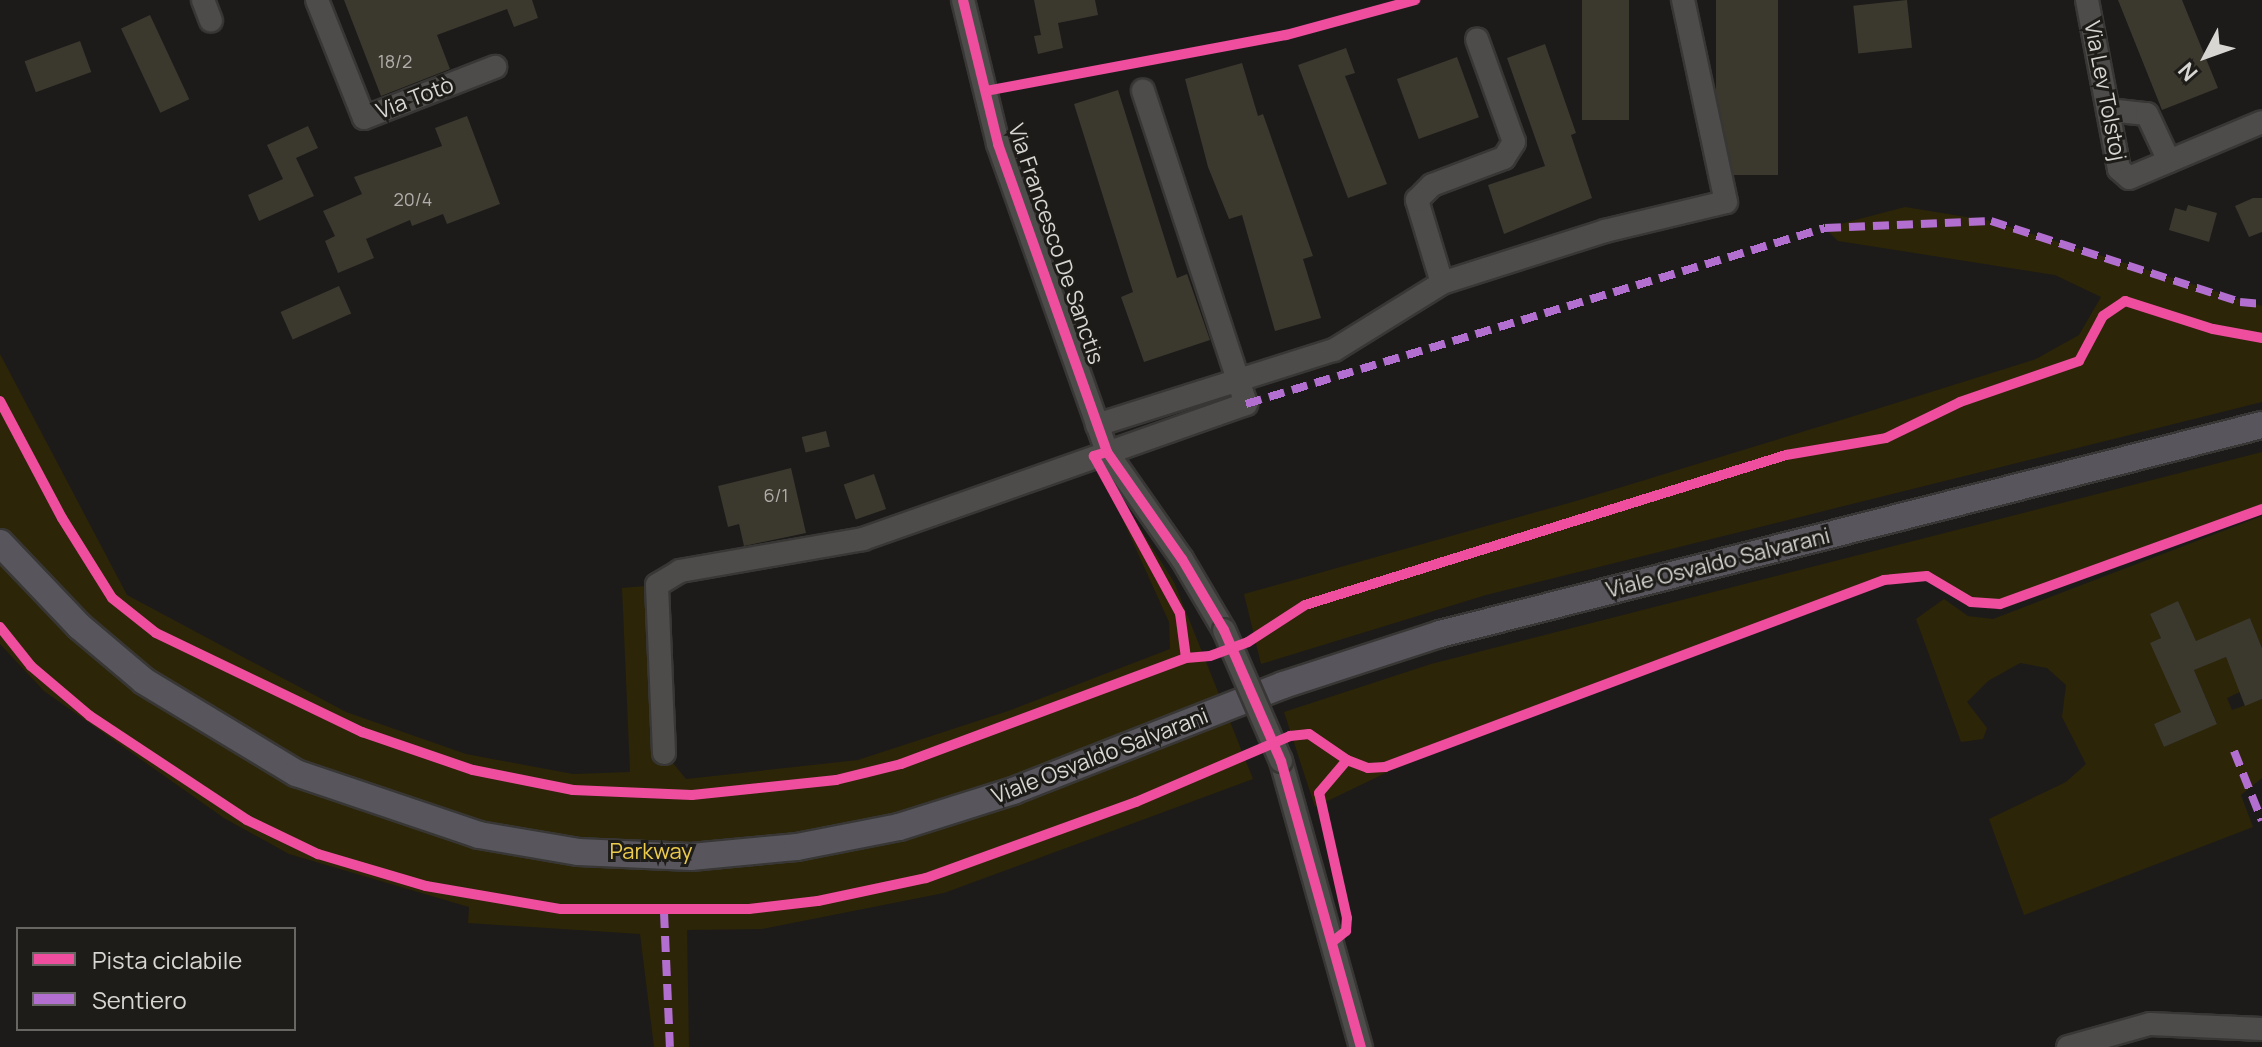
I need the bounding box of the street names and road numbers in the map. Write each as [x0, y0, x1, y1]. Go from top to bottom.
street label: Via Lev Tolstoj [2079, 19, 2131, 163]
street label: Via Totò [373, 71, 457, 125]
street label: Via Francesco De Sanctis [1002, 120, 1110, 368]
street label: Viale Osvaldo Salvarani [1603, 522, 1833, 604]
street label: Viale Osvaldo Salvarani [988, 703, 1212, 809]

